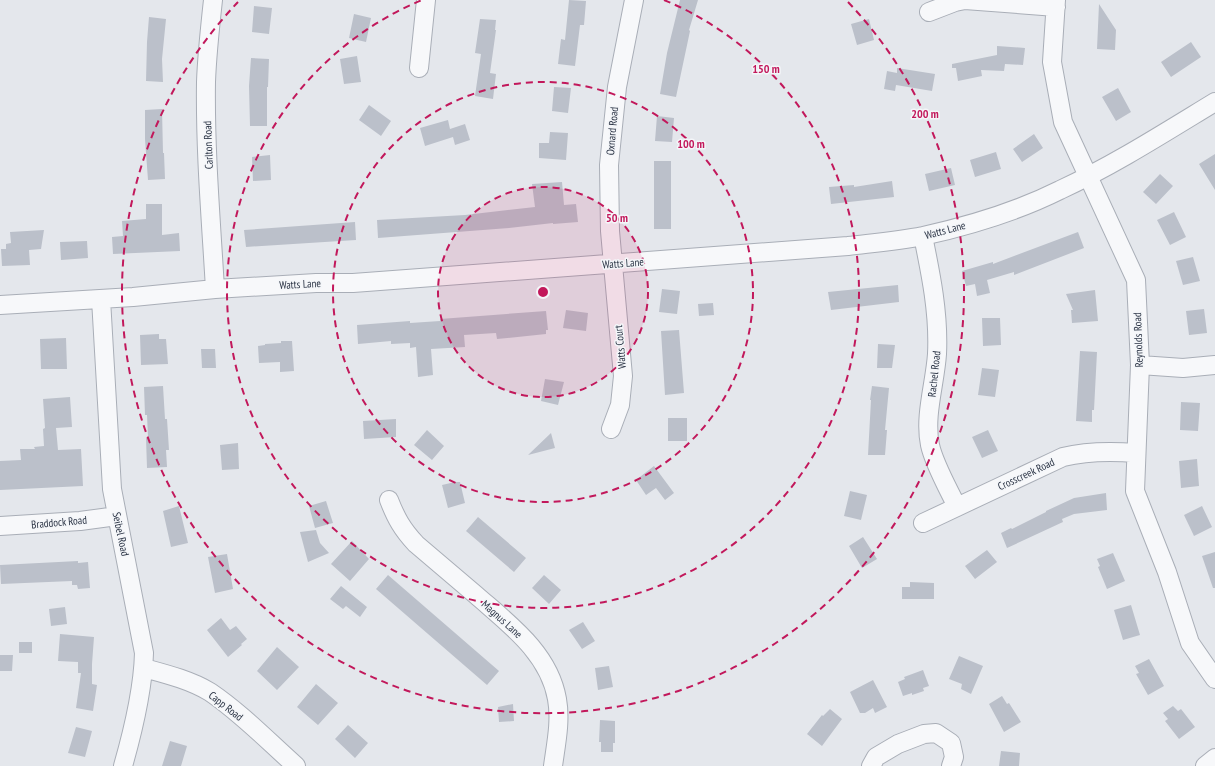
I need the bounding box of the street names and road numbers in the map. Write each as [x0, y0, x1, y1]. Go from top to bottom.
street label: Oxnard Road [603, 106, 621, 156]
street label: Carlton Road [200, 120, 216, 169]
street label: Watts Lane [923, 218, 967, 242]
street label: Watts Lane [602, 255, 645, 271]
street label: Watts Lane [279, 276, 322, 292]
street label: Reynolds Road [1130, 312, 1146, 368]
street label: Watts Court [611, 324, 629, 370]
street label: Rachel Road [925, 350, 943, 398]
street label: Crosscreek Road [995, 455, 1057, 493]
street label: Seibel Road [110, 511, 133, 558]
street label: Braddock Road [31, 513, 88, 531]
street label: Magnus Lane [479, 597, 526, 641]
street label: Capp Road [206, 688, 246, 724]

